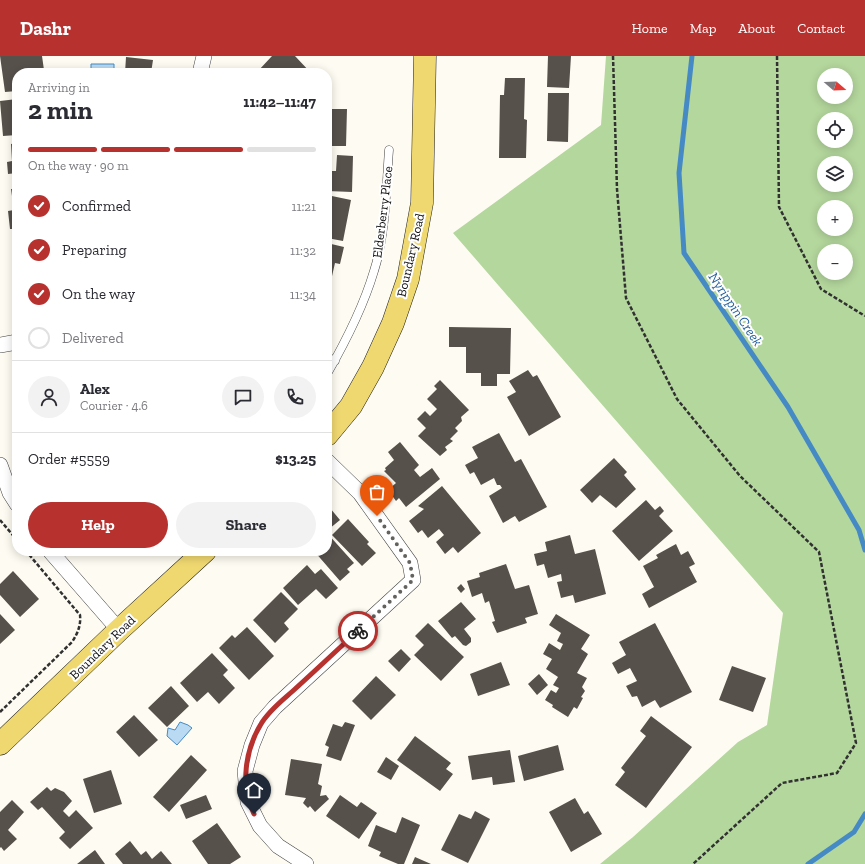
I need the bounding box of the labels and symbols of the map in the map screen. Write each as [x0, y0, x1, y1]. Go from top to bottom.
north arrow [817, 68, 853, 104]
street label: Elderberry Place [369, 165, 396, 259]
street label: Boundary Road [394, 212, 427, 298]
water label: Nyrippin Creek [705, 269, 766, 349]
pin [360, 475, 394, 516]
courier [338, 611, 378, 651]
street label: Boundary Road [66, 612, 138, 682]
pin [237, 773, 271, 814]

